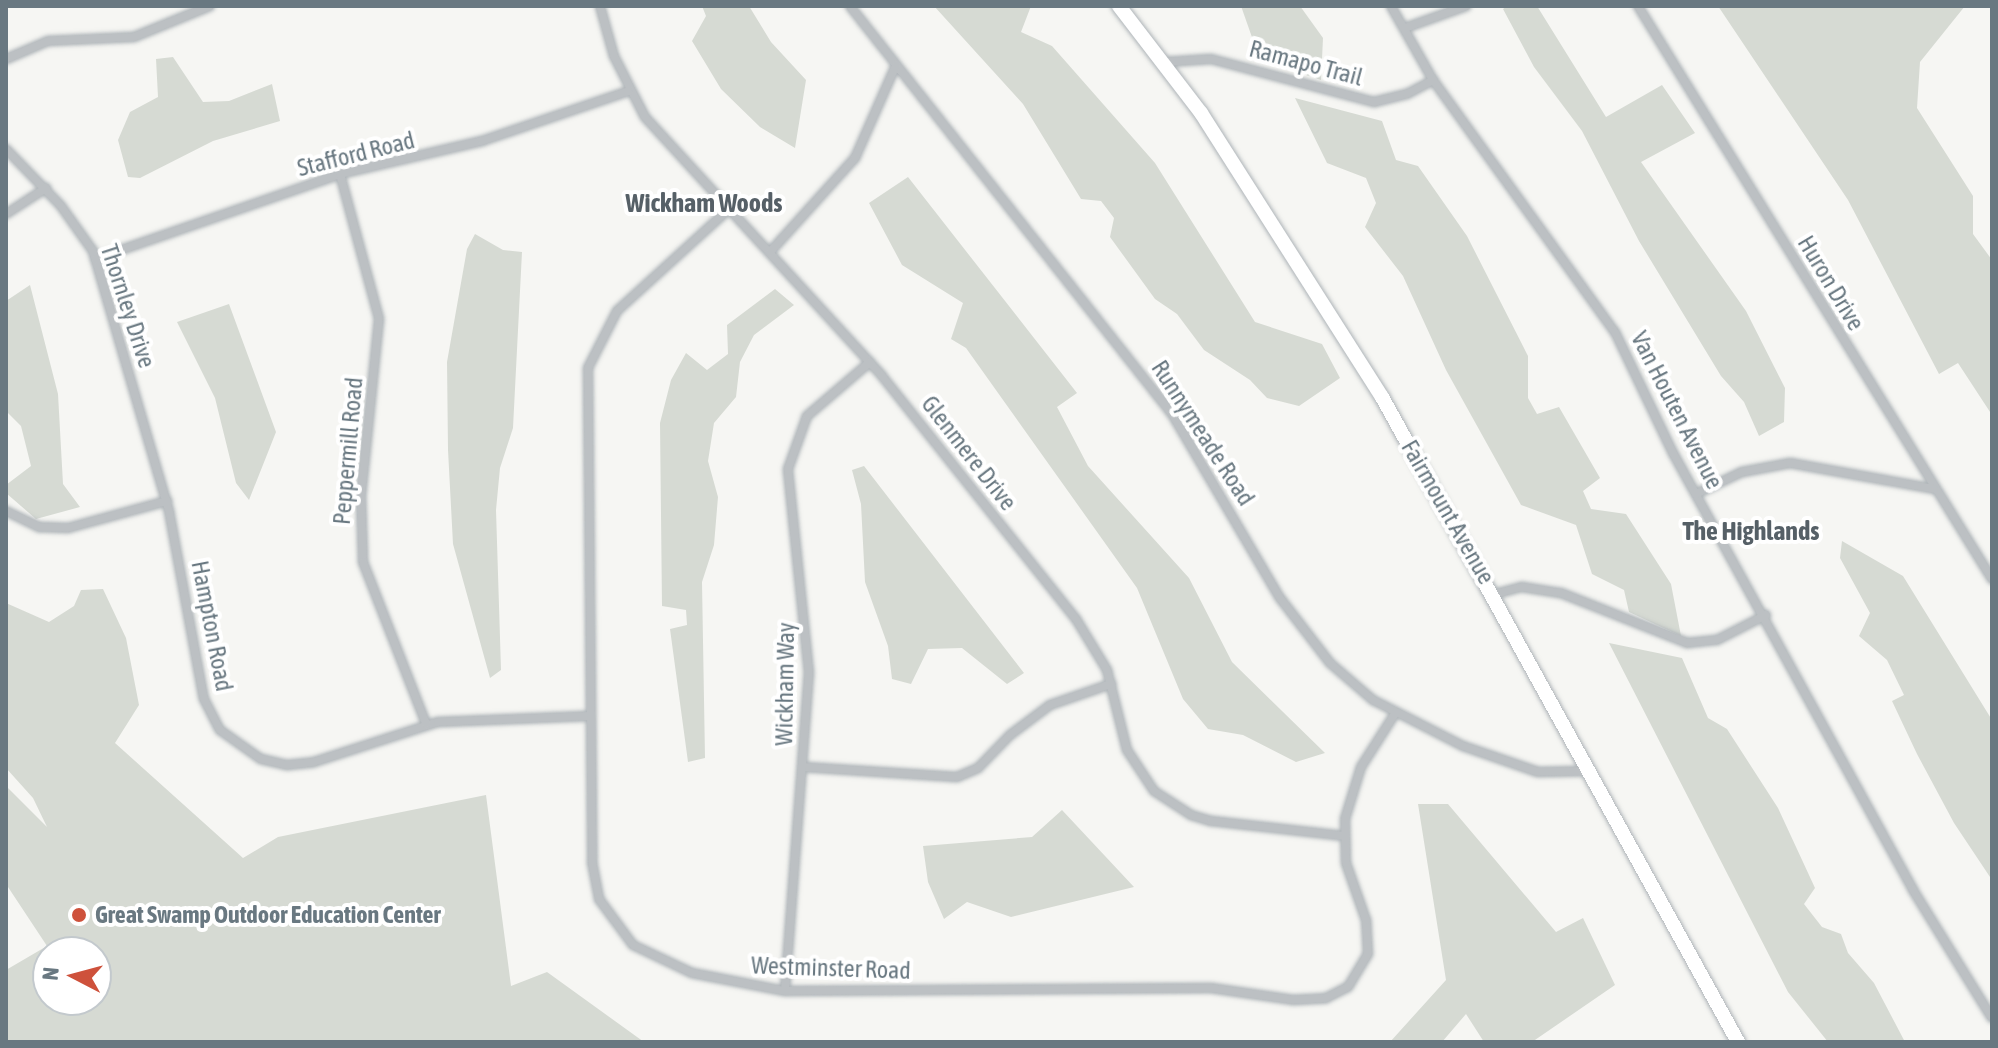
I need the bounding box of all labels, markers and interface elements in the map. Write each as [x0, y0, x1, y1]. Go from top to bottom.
street label: Ramapo Trail [1246, 34, 1366, 92]
street label: Stafford Road [294, 126, 418, 182]
district label: Wickham Woods [626, 188, 782, 220]
street label: Huron Drive [1792, 230, 1870, 336]
street label: Thornley Drive [94, 241, 162, 371]
street label: Van Houten Avenue [1625, 326, 1729, 494]
street label: Runnymeade Road [1145, 355, 1261, 511]
street label: Peppermill Road [327, 376, 369, 526]
street label: Glenmere Drive [915, 390, 1023, 516]
street label: Fairmount Avenue [1395, 435, 1501, 589]
district label: The Highlands [1683, 516, 1819, 548]
street label: Hampton Road [185, 558, 239, 694]
street label: Wickham Way [770, 622, 800, 746]
place label: Great Swamp Outdoor Education Center [95, 901, 441, 929]
marker: Great Swamp Outdoor Education Center [70, 906, 88, 924]
north arrow [32, 936, 112, 1016]
street label: Westminster Road [751, 951, 911, 985]
text: N [37, 966, 64, 982]

